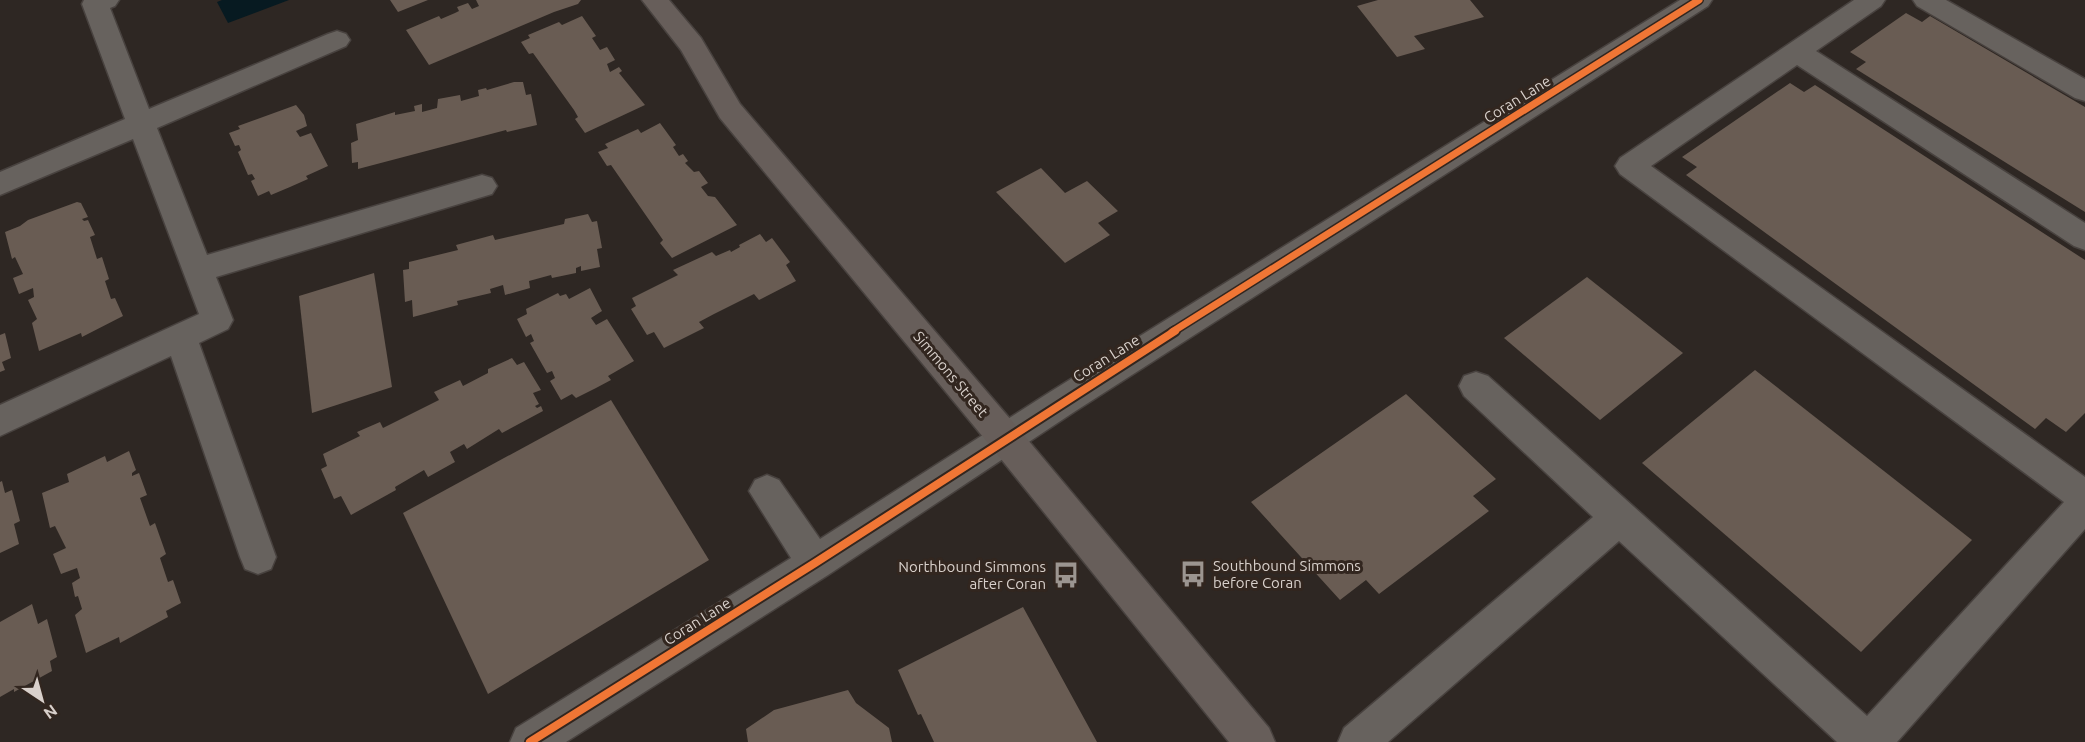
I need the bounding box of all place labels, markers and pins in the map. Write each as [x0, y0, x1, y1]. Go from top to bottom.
place label: Southbound Simmons before Coran [1213, 557, 1361, 591]
place label: Northbound Simmons after Coran [898, 558, 1046, 592]
bus stop icon: Southbound Simmons before Coran [1178, 559, 1208, 589]
bus stop icon: Northbound Simmons after Coran [1051, 560, 1081, 590]

